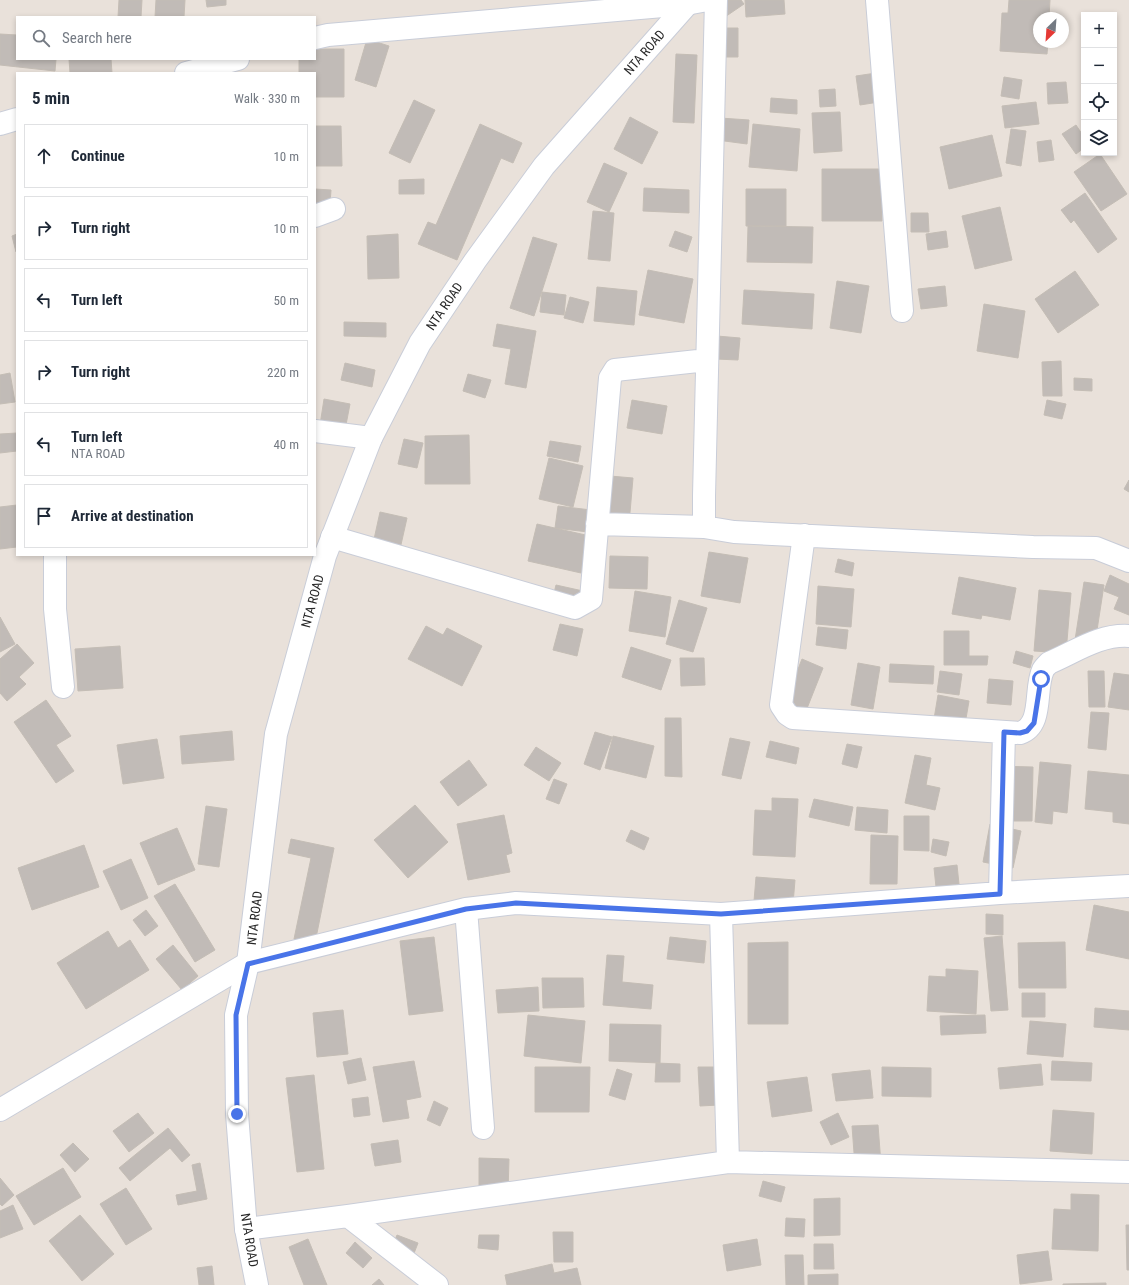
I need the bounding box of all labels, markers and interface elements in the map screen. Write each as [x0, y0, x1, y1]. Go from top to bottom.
north arrow [1033, 12, 1069, 48]
map controls [1081, 12, 1117, 156]
button: + [1081, 12, 1117, 48]
search box [16, 16, 316, 60]
icon: search [30, 27, 52, 49]
street label: NTA ROAD [621, 27, 668, 78]
text: Search here [62, 29, 132, 47]
button: − [1081, 48, 1117, 84]
button: locate [1081, 84, 1117, 120]
text: 5 min [32, 88, 70, 108]
text: Walk · 330 m [234, 91, 300, 106]
button: layers [1081, 120, 1117, 156]
icon: ahead [33, 145, 55, 167]
text: Continue [71, 147, 125, 165]
text: 10 m [273, 149, 299, 164]
icon: right [33, 217, 55, 239]
text: Turn right [71, 219, 130, 237]
text: 10 m [273, 221, 299, 236]
street label: NTA ROAD [423, 280, 466, 333]
icon: left [33, 289, 55, 311]
text: Turn left [71, 291, 122, 309]
text: 50 m [273, 293, 299, 308]
icon: right [33, 361, 55, 383]
text: Turn right [71, 363, 130, 381]
text: 220 m [267, 365, 299, 380]
text: Turn left [71, 428, 122, 446]
icon: left [33, 433, 55, 455]
text: 40 m [273, 437, 299, 452]
text: NTA ROAD [71, 446, 125, 461]
icon: arrive [33, 505, 55, 527]
text: Arrive at destination [71, 507, 194, 525]
street label: NTA ROAD [298, 573, 327, 629]
route start [1032, 670, 1050, 688]
street label: NTA ROAD [244, 890, 265, 946]
route end [228, 1105, 246, 1123]
street label: NTA ROAD [238, 1212, 261, 1268]

